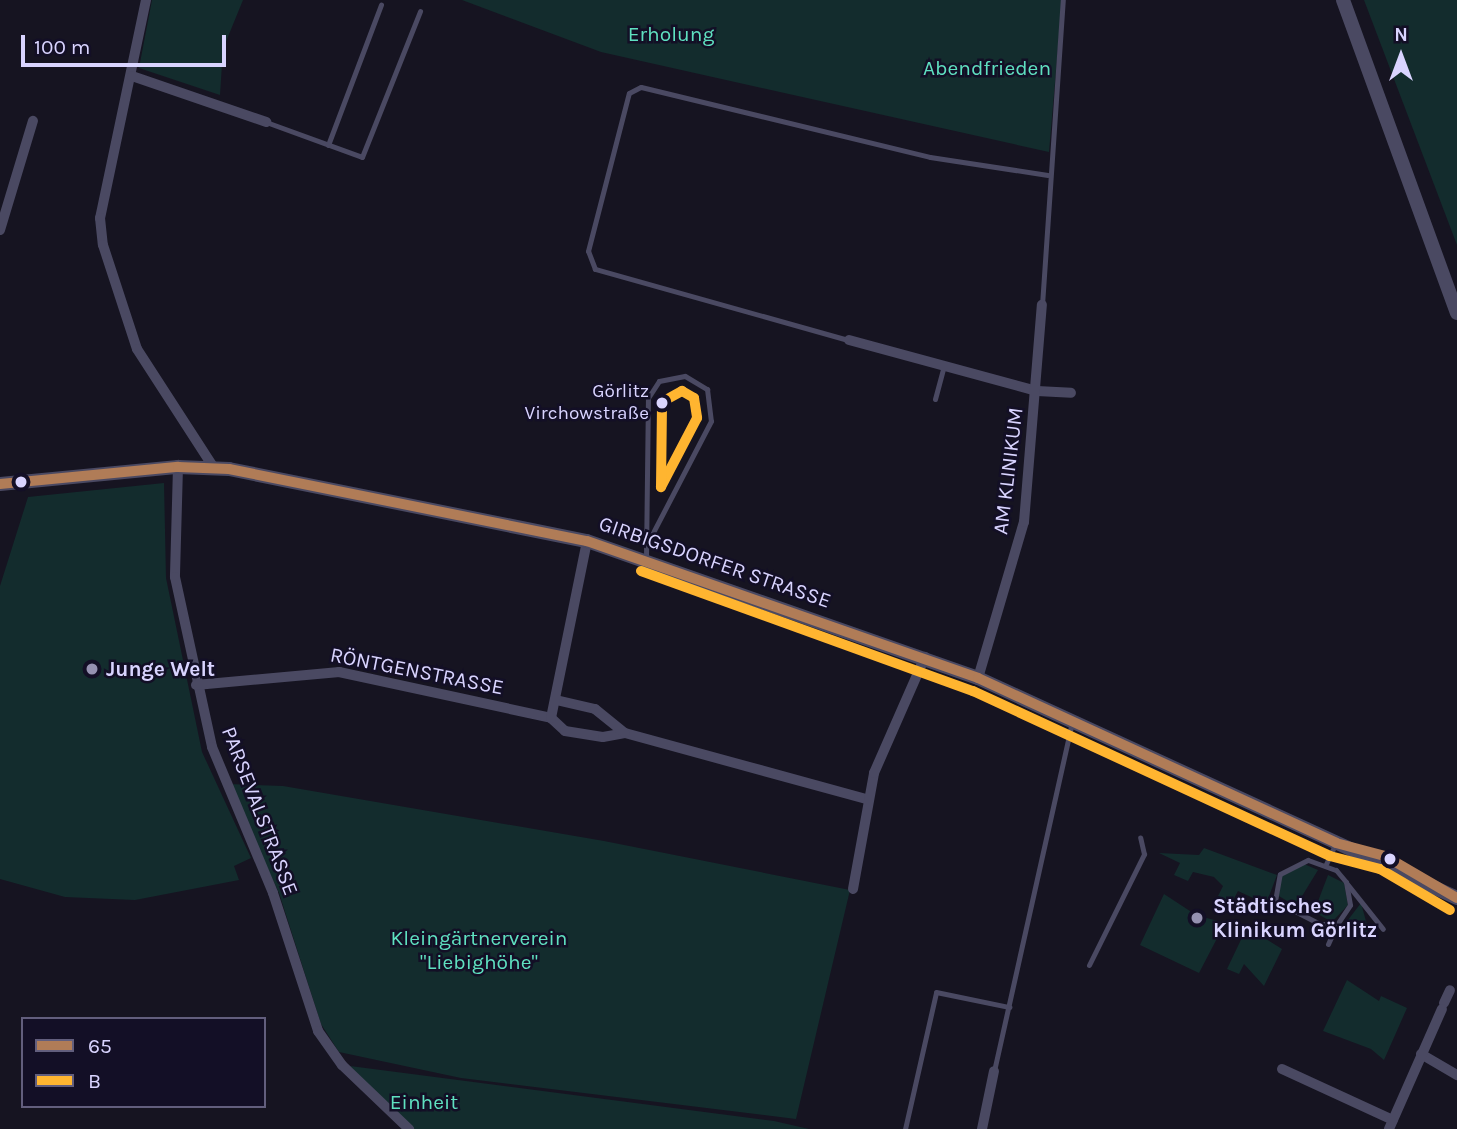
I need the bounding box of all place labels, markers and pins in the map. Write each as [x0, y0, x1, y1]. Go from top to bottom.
place label: Görlitz Virchowstraße [524, 381, 649, 425]
marker: Görlitz Virchowstraße [655, 396, 669, 410]
unlabelled marker [14, 475, 28, 489]
place label: Junge Welt [106, 656, 215, 682]
marker: Junge Welt [84, 661, 100, 677]
unlabelled marker [1383, 852, 1397, 866]
place label: Städtisches Klinikum Görlitz [1213, 893, 1377, 943]
marker: Städtisches Klinikum Görlitz [1187, 908, 1207, 928]

